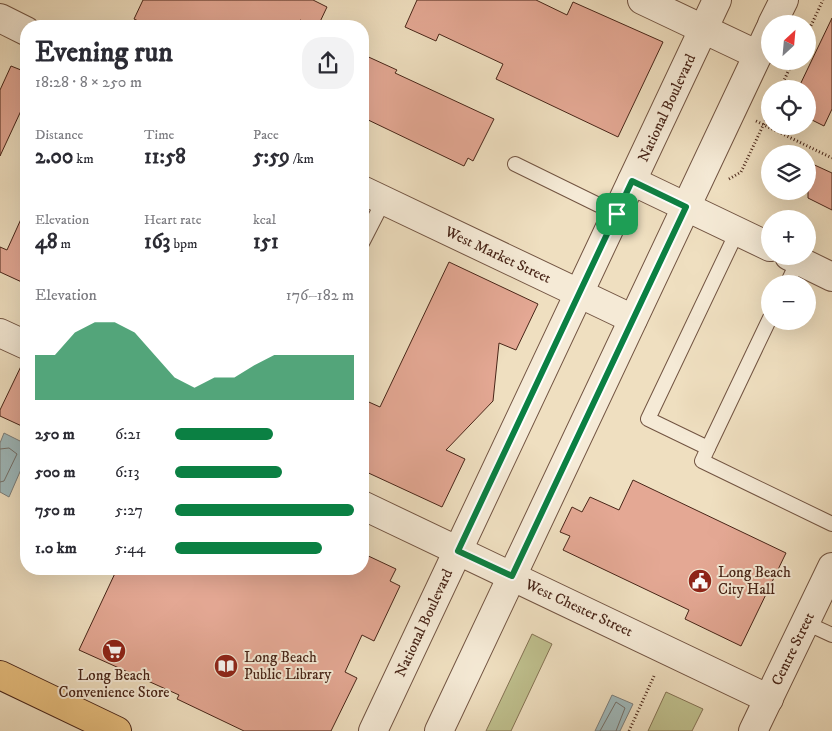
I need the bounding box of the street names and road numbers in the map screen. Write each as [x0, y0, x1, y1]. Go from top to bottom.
street label: National Boulevard [634, 51, 701, 165]
street label: West Market Street [441, 222, 554, 288]
street label: National Boulevard [391, 566, 458, 680]
street label: West Chester Street [521, 574, 636, 641]
street label: Centre Street [767, 609, 819, 689]

